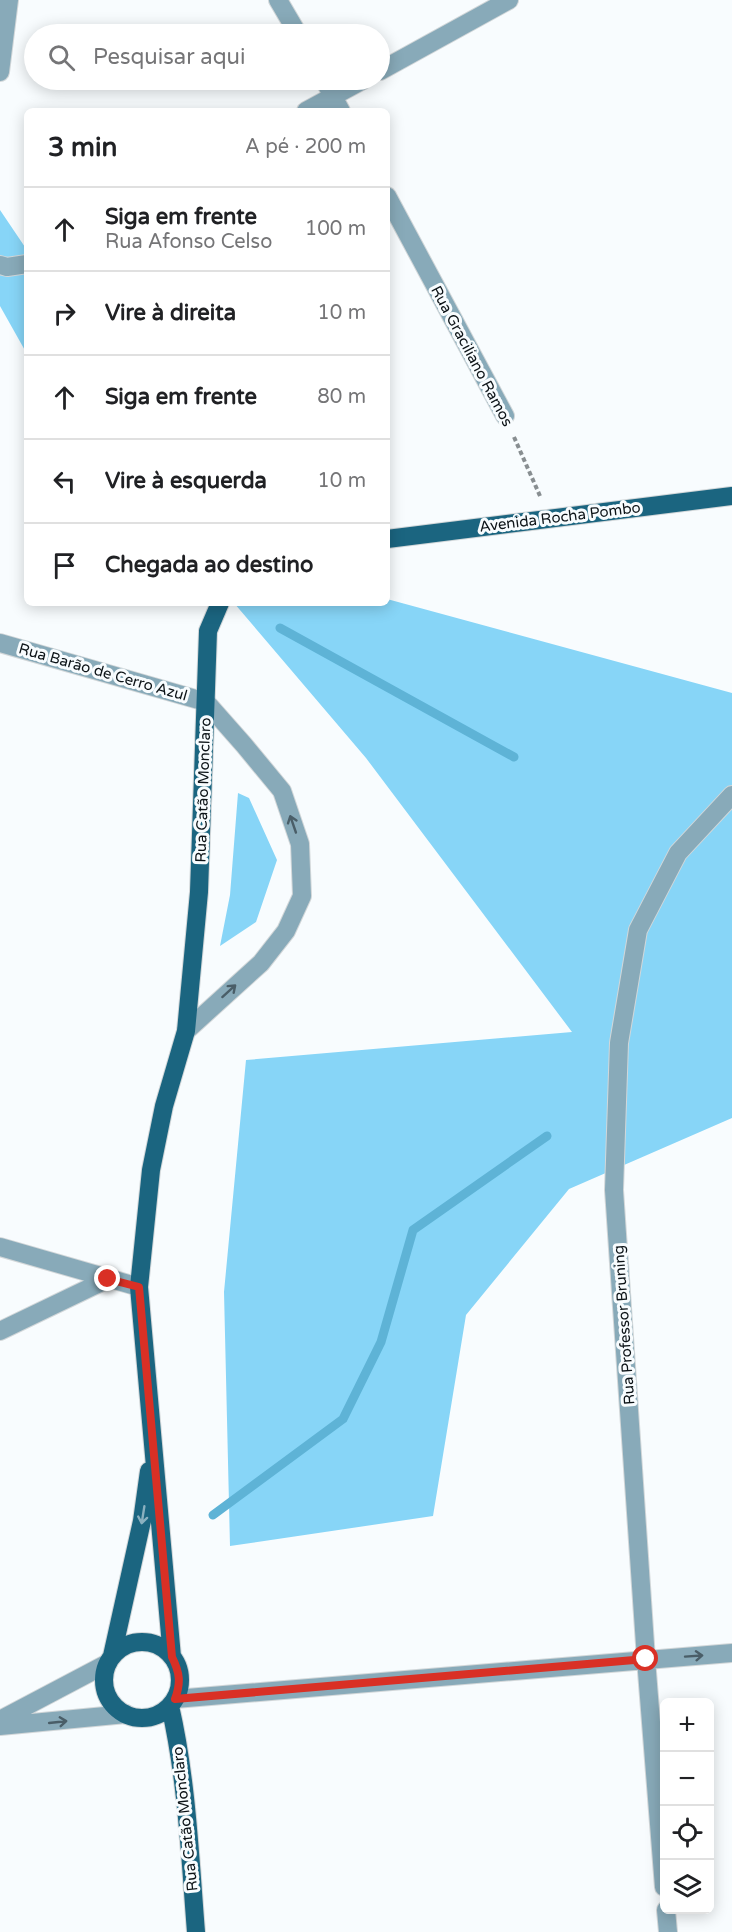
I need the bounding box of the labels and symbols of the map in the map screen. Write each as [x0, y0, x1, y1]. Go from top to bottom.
street label: Rua Graciliano Ramos [427, 283, 517, 429]
street label: Avenida Rocha Pombo [478, 498, 642, 536]
street label: Rua Barão de Cerro Azul [17, 639, 189, 705]
street label: Rua Catão Monclaro [191, 717, 215, 863]
one-way arrow [287, 815, 298, 834]
one-way arrow [221, 984, 236, 998]
street label: Rua Professor Bruning [609, 1244, 639, 1406]
route end [94, 1265, 120, 1291]
one-way arrow [137, 1505, 148, 1525]
route start [632, 1645, 658, 1671]
one-way arrow [683, 1650, 703, 1661]
one-way arrow [48, 1716, 68, 1727]
street label: Rua Catão Monclaro [168, 1746, 202, 1892]

